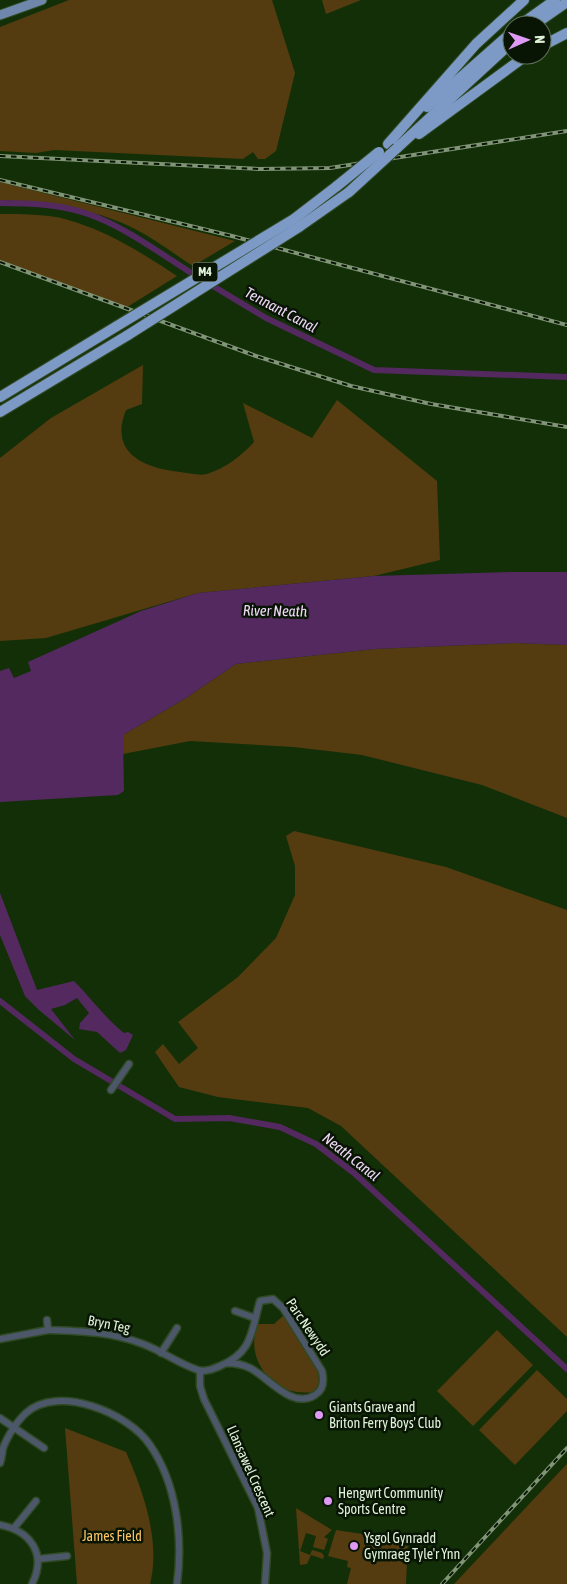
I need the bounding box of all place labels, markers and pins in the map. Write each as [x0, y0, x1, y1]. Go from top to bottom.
place label: Giants Grave and Briton Ferry Boys' Club [329, 1399, 442, 1431]
marker: Giants Grave and Briton Ferry Boys' Club [313, 1409, 325, 1421]
place label: Hengwrt Community Sports Centre [338, 1485, 443, 1517]
marker: Hengwrt Community Sports Centre [322, 1495, 334, 1507]
place label: Ysgol Gynradd Gymraeg Tyle'r Ynn [364, 1530, 460, 1562]
marker: Ysgol Gynradd Gymraeg Tyle'r Ynn [348, 1540, 360, 1552]

